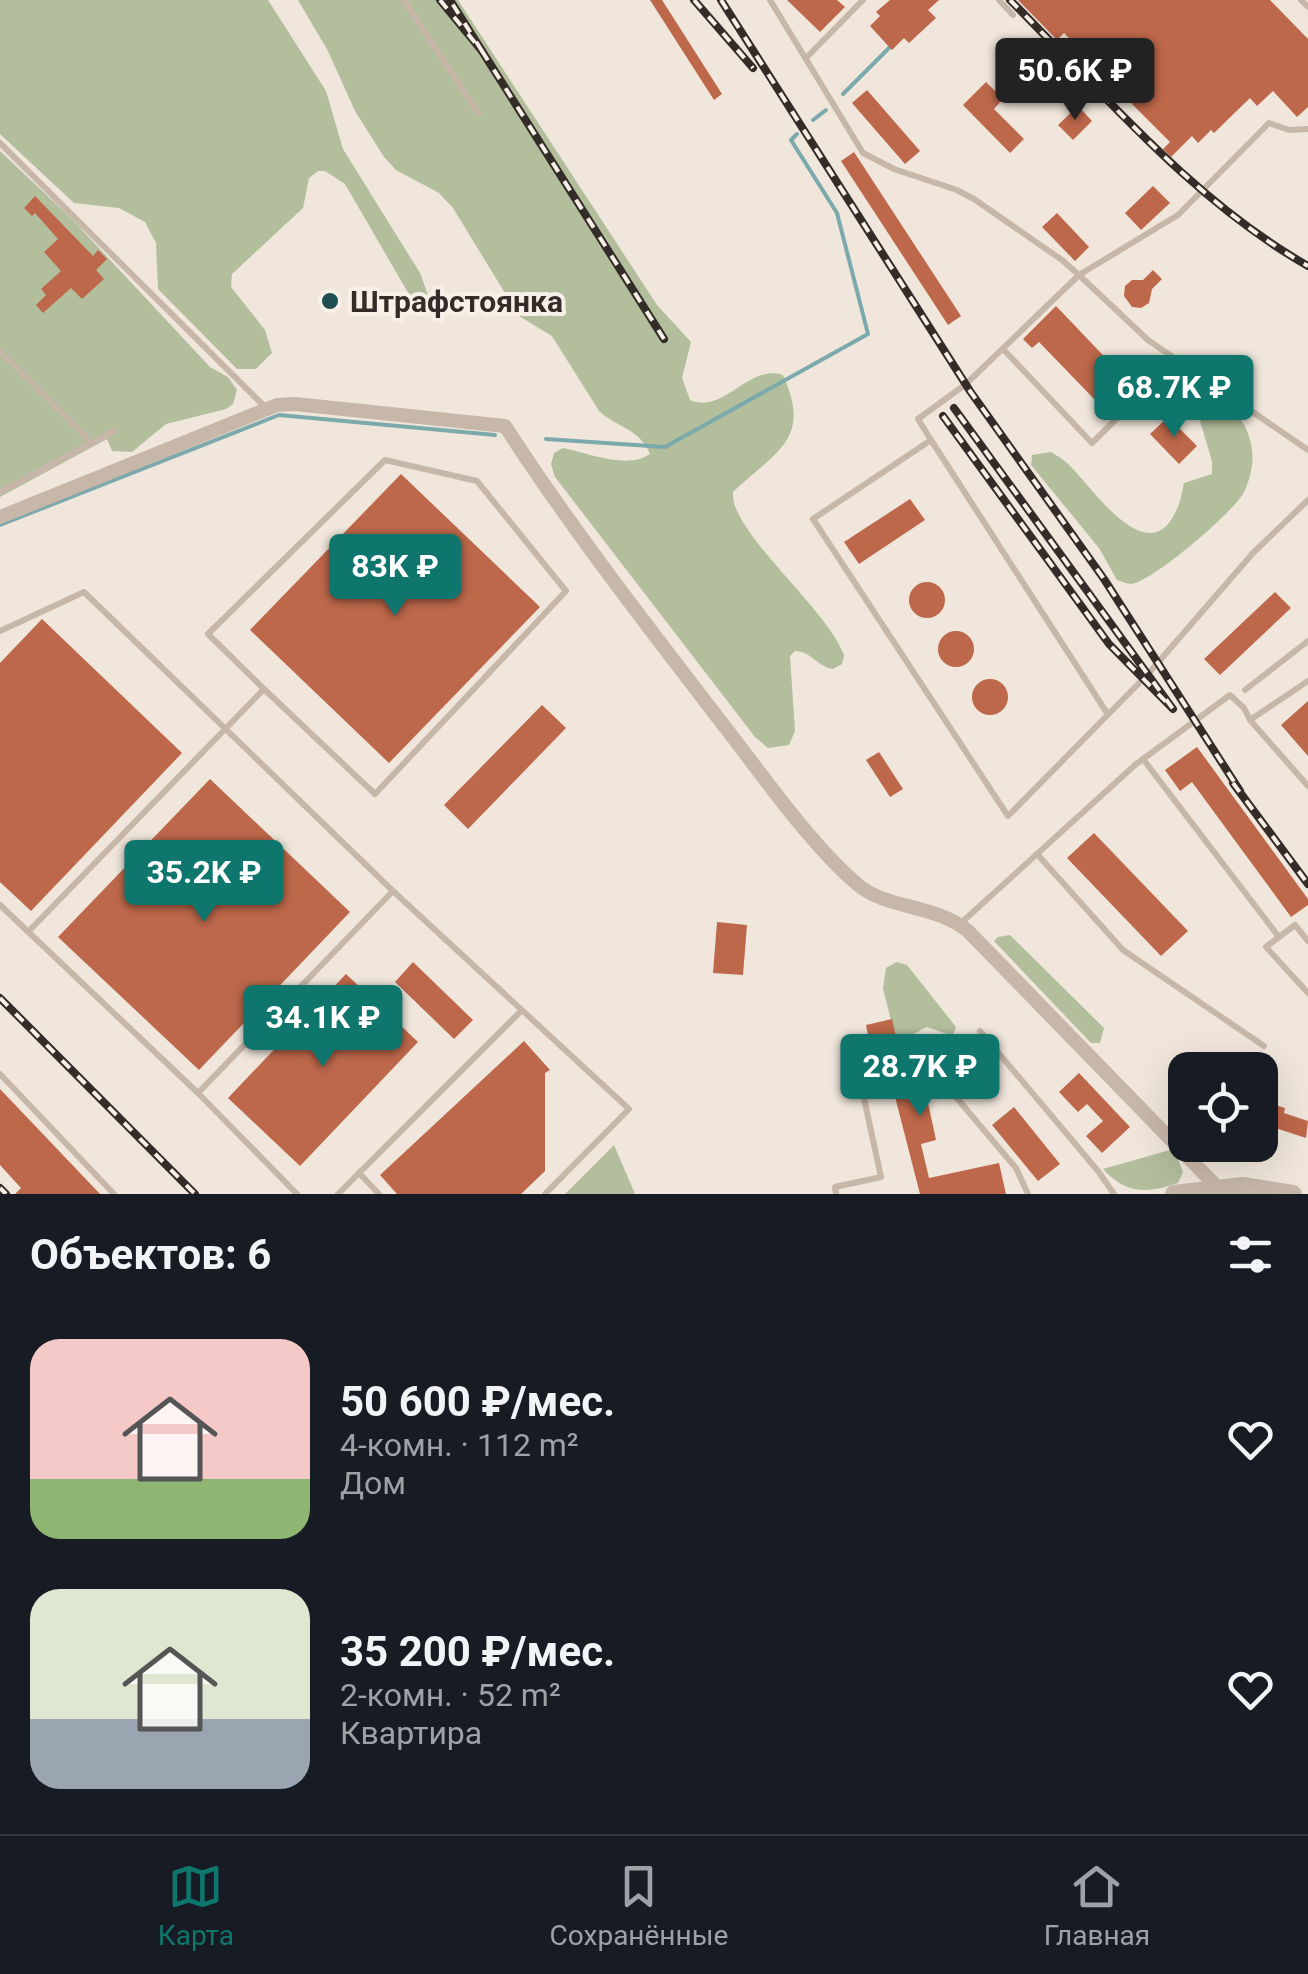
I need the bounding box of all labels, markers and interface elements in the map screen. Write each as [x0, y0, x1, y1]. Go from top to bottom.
pin: 50.6K ₽ [983, 38, 1167, 123]
text: 50.6K ₽ [1017, 51, 1133, 89]
place label: Штрафстоянка [350, 284, 563, 319]
marker: Штрафстоянка [319, 290, 341, 312]
pin: 68.7K ₽ [1082, 355, 1266, 440]
text: 68.7K ₽ [1116, 368, 1232, 406]
pin: 83K ₽ [325, 534, 465, 619]
text: 83K ₽ [351, 547, 439, 585]
pin: 35.2K ₽ [112, 840, 296, 925]
text: 35.2K ₽ [146, 853, 262, 891]
pin: 34.1K ₽ [231, 985, 415, 1070]
text: 34.1K ₽ [265, 998, 381, 1036]
pin: 28.7K ₽ [828, 1034, 1012, 1119]
text: 28.7K ₽ [862, 1047, 978, 1085]
map controls [1168, 1052, 1278, 1162]
button: locate [1168, 1052, 1278, 1162]
icon: filters [1223, 1227, 1278, 1282]
text: Объектов: 6 [30, 1230, 271, 1279]
text: 50 600 ₽/мес. [340, 1377, 615, 1426]
icon: home [110, 1379, 230, 1499]
icon: heart [1223, 1412, 1278, 1467]
text: 4-комн. · 112 m² [340, 1426, 579, 1464]
text: Дом [340, 1464, 406, 1502]
text: 35 200 ₽/мес. [340, 1627, 615, 1676]
icon: home [110, 1629, 230, 1749]
icon: heart [1223, 1662, 1278, 1717]
text: 2-комн. · 52 m² [340, 1676, 561, 1714]
text: Квартира [340, 1714, 482, 1752]
tab: Карта [158, 1859, 234, 1952]
tab: Сохранённые [550, 1859, 728, 1952]
tab: Главная [1044, 1859, 1150, 1952]

